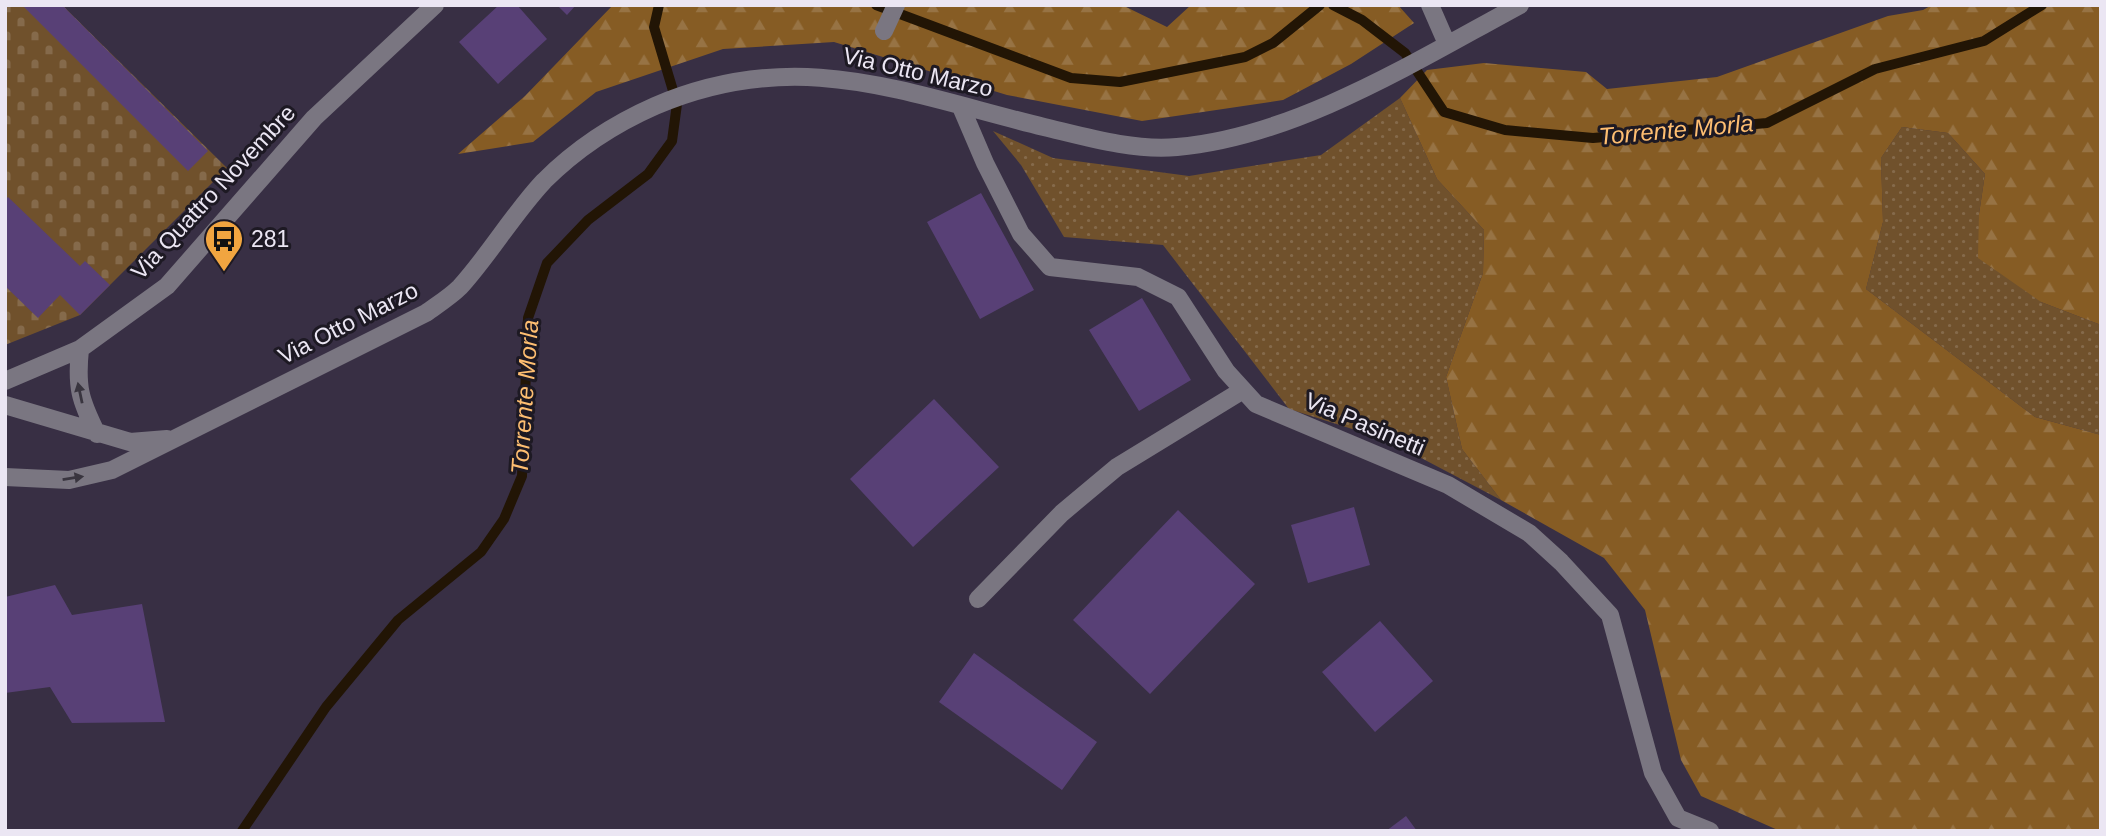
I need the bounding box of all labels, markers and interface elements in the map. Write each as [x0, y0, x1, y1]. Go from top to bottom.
street label: Via Otto Marzo [841, 42, 995, 102]
street label: Via Quattro Novembre [126, 100, 300, 284]
water label: Torrente Morla [1597, 109, 1754, 150]
bus stop icon: 281 [203, 218, 245, 273]
place label: 281 [251, 226, 289, 252]
street label: Via Otto Marzo [274, 277, 422, 369]
water label: Torrente Morla [506, 319, 543, 475]
one-way arrow [74, 382, 85, 404]
street label: Via Pasinetti [1301, 387, 1429, 461]
one-way arrow [62, 472, 84, 483]

